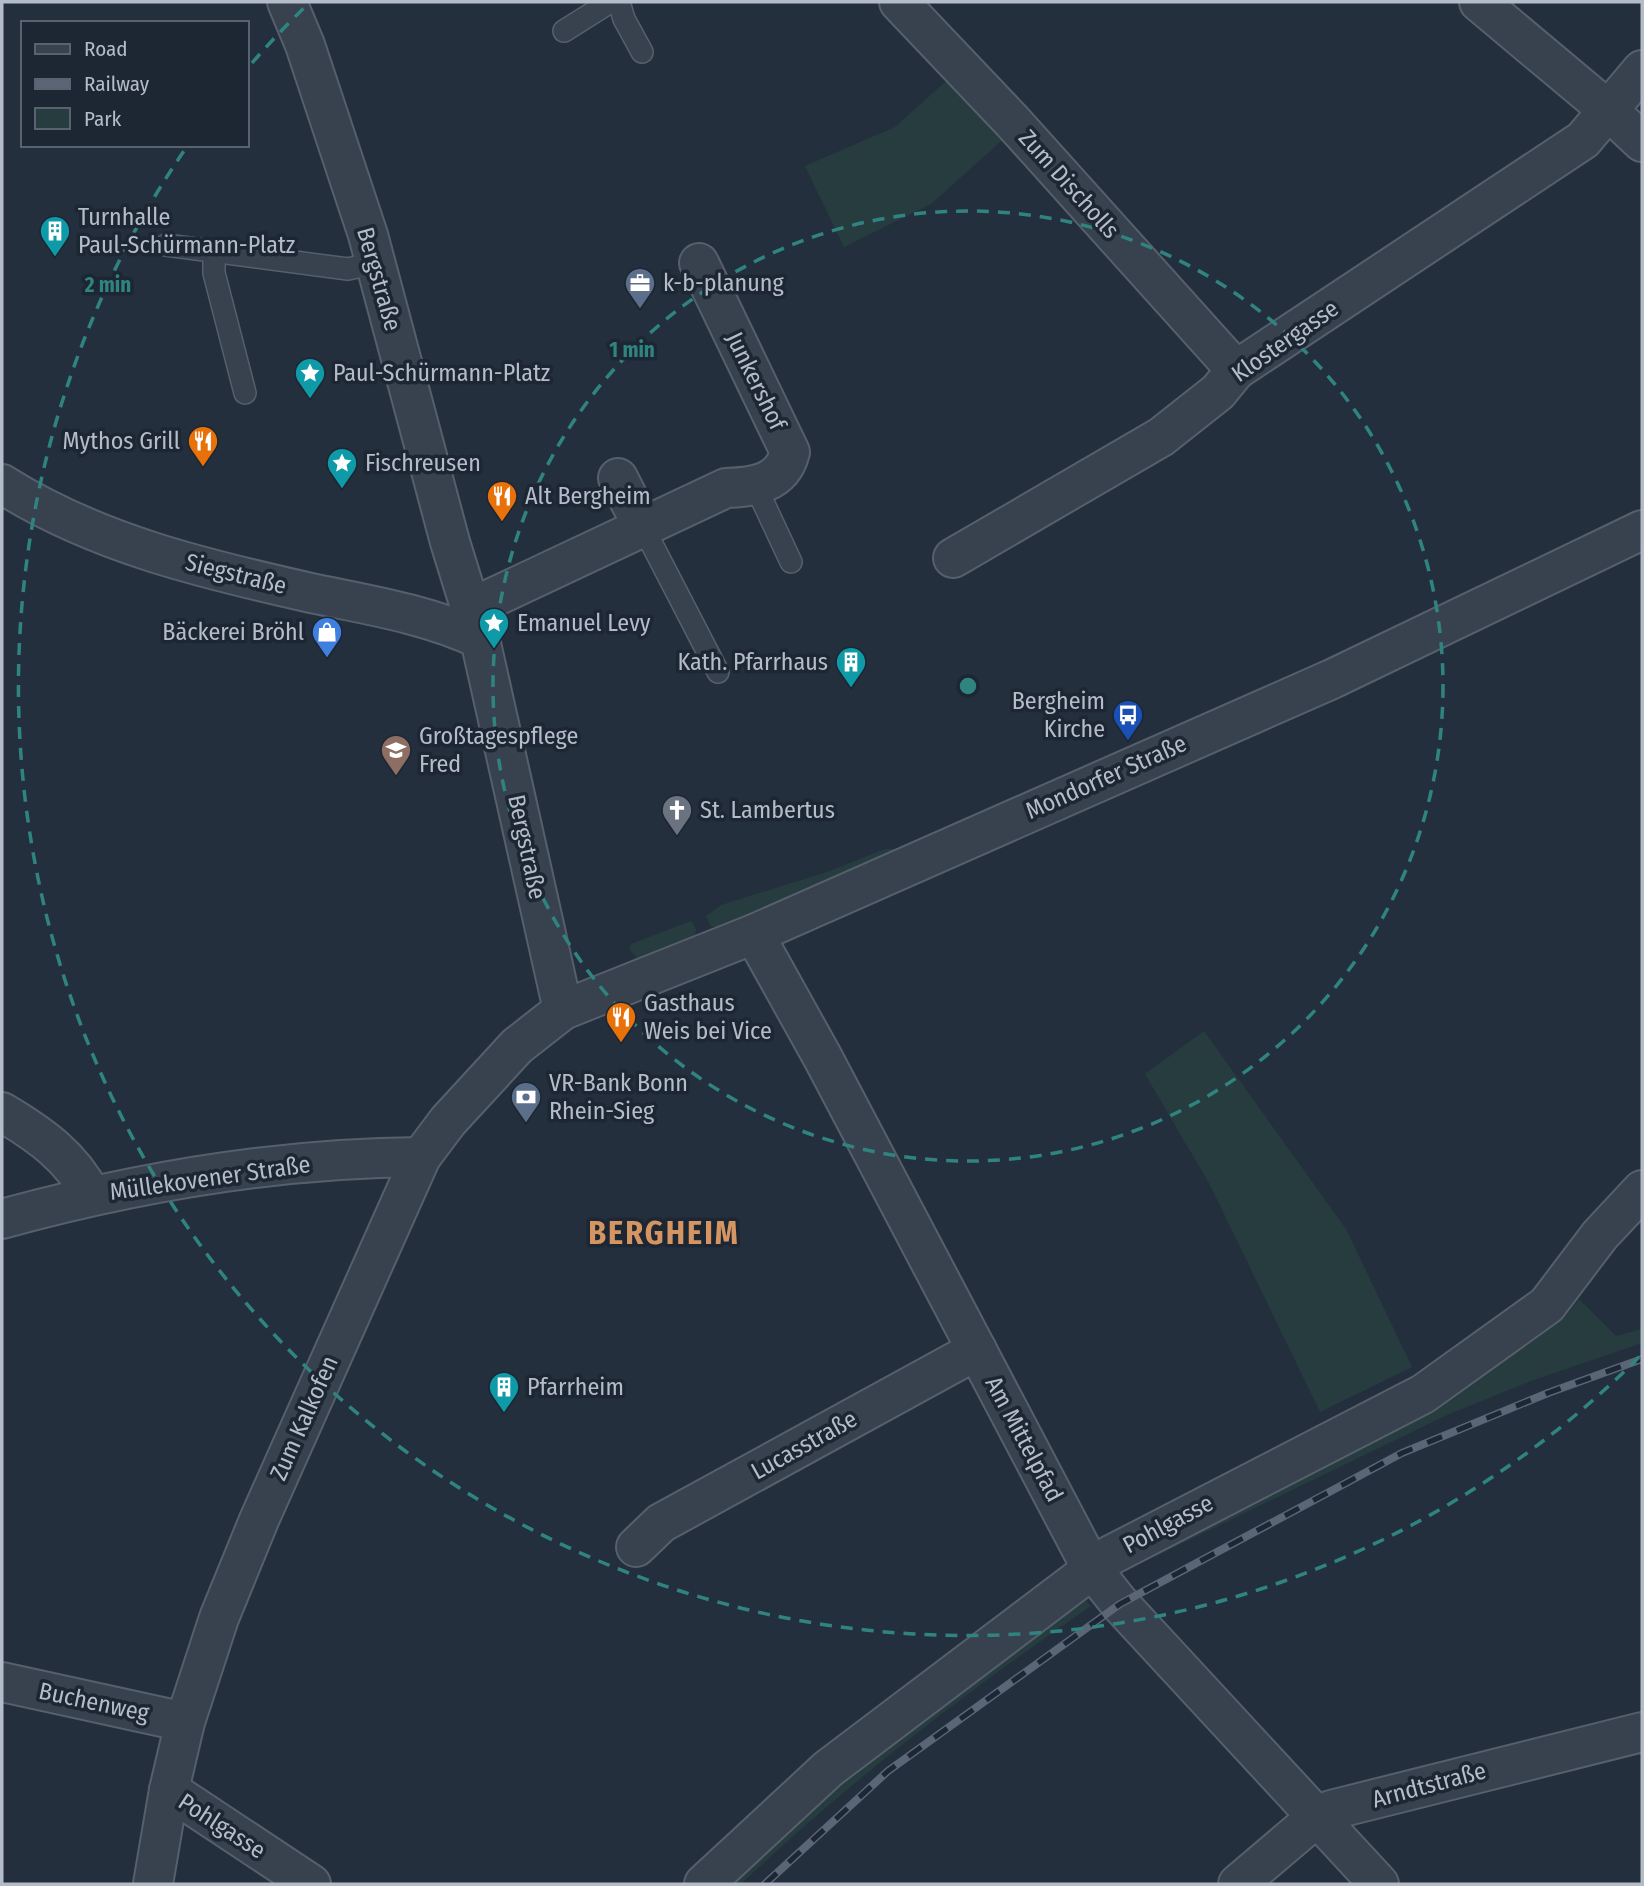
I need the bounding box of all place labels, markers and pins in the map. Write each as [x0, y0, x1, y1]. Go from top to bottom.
place label: Turnhalle Paul-Schürmann-Platz [78, 203, 295, 259]
building icon: Turnhalle Paul-Schürmann-Platz [38, 214, 72, 258]
office icon: k-b-planung [623, 266, 657, 310]
place label: k-b-planung [663, 269, 784, 297]
place icon: Paul-Schürmann-Platz [293, 356, 327, 400]
place label: Paul-Schürmann-Platz [333, 359, 550, 387]
restaurant icon: Mythos Grill [186, 424, 220, 468]
place label: Mythos Grill [62, 427, 180, 455]
place icon: Fischreusen [325, 446, 359, 490]
place label: Fischreusen [365, 449, 481, 477]
restaurant icon: Alt Bergheim [485, 479, 519, 523]
place label: Alt Bergheim [525, 482, 651, 510]
place icon: Emanuel Levy [477, 606, 511, 650]
place label: Emanuel Levy [517, 609, 651, 637]
shop icon: Bäckerei Bröhl [310, 615, 344, 659]
place label: Bäckerei Bröhl [162, 618, 304, 646]
building icon: Kath. Pfarrhaus [834, 645, 868, 689]
place label: Kath. Pfarrhaus [677, 648, 828, 676]
centre of rings [956, 674, 980, 698]
place label: Bergheim Kirche [1012, 687, 1105, 743]
bus stop icon: Bergheim Kirche [1111, 698, 1145, 742]
place label: Großtagespflege Fred [419, 722, 578, 778]
school or university icon: Großtagespflege Fred [379, 733, 413, 777]
church icon: St. Lambertus [660, 793, 694, 837]
place label: St. Lambertus [700, 796, 835, 824]
place label: Gasthaus Weis bei Vice [644, 989, 772, 1045]
restaurant icon: Gasthaus Weis bei Vice [604, 1000, 638, 1044]
place label: VR-Bank Bonn Rhein-Sieg [549, 1069, 688, 1125]
bank icon: VR-Bank Bonn Rhein-Sieg [509, 1080, 543, 1124]
building icon: Pfarrheim [487, 1370, 521, 1414]
place label: Pfarrheim [527, 1373, 624, 1401]

